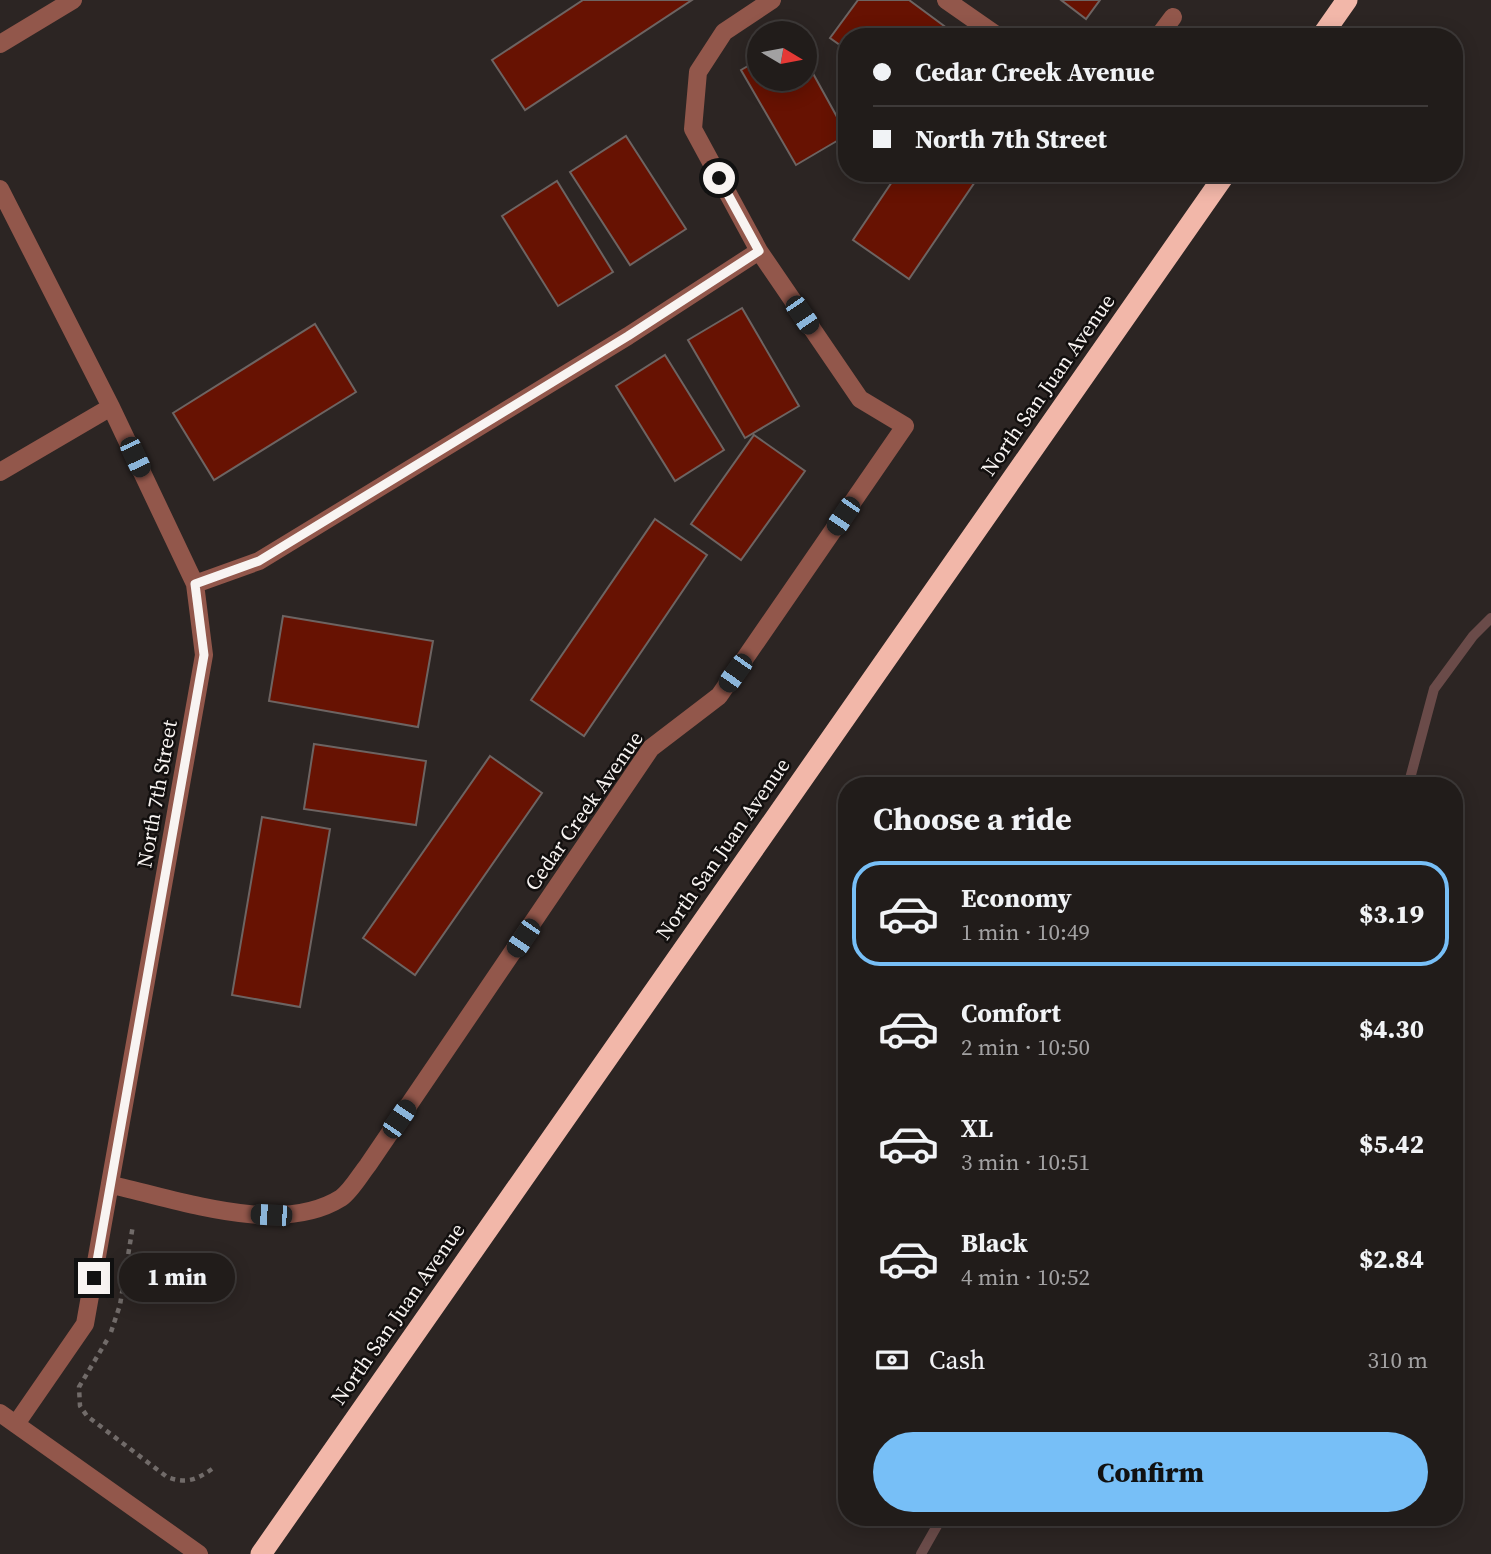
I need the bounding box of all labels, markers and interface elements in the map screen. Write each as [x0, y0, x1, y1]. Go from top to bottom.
north arrow [747, 21, 817, 91]
map controls [747, 21, 817, 91]
text: Cedar Creek Avenue [915, 54, 1155, 90]
text: North 7th Street [915, 121, 1107, 157]
route start [703, 162, 735, 194]
street label: North San Juan Avenue [974, 288, 1121, 481]
car [782, 292, 823, 338]
car [117, 434, 154, 480]
car [823, 493, 864, 539]
car [715, 650, 756, 696]
street label: North 7th Street [129, 718, 184, 870]
street label: Cedar Creek Avenue [518, 725, 650, 896]
street label: North San Juan Avenue [649, 752, 796, 945]
text: Choose a ride [873, 797, 1072, 841]
text: Economy [961, 880, 1072, 916]
icon: car [877, 882, 940, 945]
text: $3.19 [1359, 896, 1424, 932]
car [503, 915, 544, 961]
text: 1 min · 10:49 [961, 916, 1090, 948]
text: Comfort [961, 995, 1061, 1031]
icon: car [877, 997, 940, 1060]
text: $4.30 [1359, 1011, 1424, 1047]
text: 2 min · 10:50 [961, 1031, 1090, 1063]
car [379, 1096, 420, 1142]
text: XL [961, 1110, 993, 1146]
icon: car [877, 1112, 940, 1175]
text: $5.42 [1359, 1126, 1424, 1162]
text: 3 min · 10:51 [961, 1146, 1090, 1178]
car [250, 1203, 293, 1227]
street label: North San Juan Avenue [324, 1217, 471, 1410]
text: Black [961, 1225, 1028, 1261]
icon: car [877, 1227, 940, 1290]
text: $2.84 [1359, 1241, 1424, 1277]
callout: 1 min [119, 1254, 234, 1302]
text: 1 min [147, 1261, 207, 1293]
text: 4 min · 10:52 [961, 1261, 1090, 1293]
route end [78, 1262, 110, 1294]
icon: cash [873, 1341, 911, 1379]
text: Cash [929, 1342, 985, 1378]
text: 310 m [1367, 1344, 1428, 1376]
button: Confirm [873, 1432, 1428, 1512]

